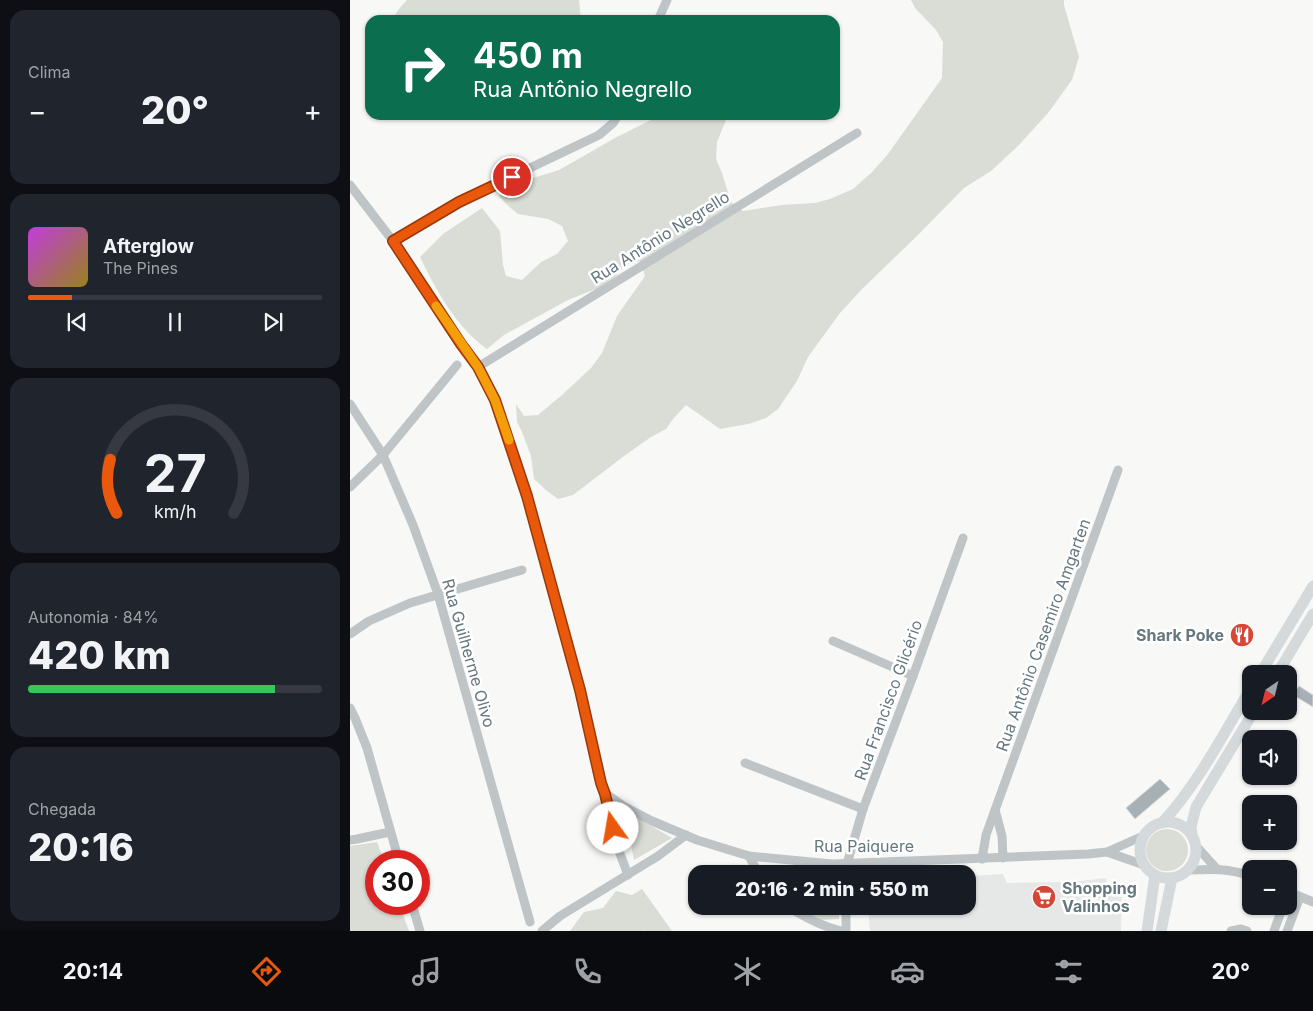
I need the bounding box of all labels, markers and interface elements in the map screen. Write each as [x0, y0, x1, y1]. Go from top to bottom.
text: 450 m [473, 34, 583, 76]
icon: right [390, 35, 455, 100]
text: Clima [28, 62, 70, 82]
text: Rua Antônio Negrello [473, 76, 692, 102]
text: 20° [141, 87, 209, 133]
text: − [28, 94, 47, 128]
text: + [303, 94, 322, 128]
pin [491, 156, 533, 198]
icon: arrive [498, 163, 526, 191]
street label: Rua Antônio Negrello [587, 186, 733, 288]
text: Afterglow [103, 235, 194, 258]
text: The Pines [103, 258, 178, 278]
icon: previous [63, 308, 91, 336]
icon: pause [161, 308, 189, 336]
icon: next [259, 308, 287, 336]
text: 27 [144, 442, 207, 505]
text: km/h [154, 501, 196, 522]
street label: Rua Antônio Casemiro Amgarten [992, 516, 1094, 754]
street label: Rua Guilherme Olivo [438, 576, 500, 730]
text: Autonomia · 84% [28, 607, 159, 627]
street label: Rua Francisco Glicério [850, 617, 926, 783]
restaurant icon: Shark Poke [1229, 622, 1255, 648]
place label: Shark Poke [1136, 625, 1224, 645]
text: 420 km [28, 632, 171, 678]
north arrow [1242, 665, 1298, 720]
map controls [1242, 665, 1297, 915]
button: sound [1242, 730, 1297, 785]
button: + [1242, 795, 1297, 850]
text: Chegada [28, 799, 96, 819]
position arrow [586, 801, 638, 853]
text: 20:16 [28, 824, 134, 870]
street label: Rua Paiquere [814, 836, 914, 856]
speed limit sign: 30 [365, 850, 430, 915]
button: − [1242, 860, 1297, 915]
text: 20:16 · 2 min · 550 m [735, 878, 929, 901]
place label: Shopping Valinhos [1062, 878, 1137, 916]
supermarket icon: Shopping Valinhos [1031, 884, 1057, 910]
icon: directions [249, 954, 284, 989]
icon: music [409, 954, 444, 989]
icon: phone [570, 954, 605, 989]
icon: climate [730, 954, 765, 989]
icon: car [890, 954, 925, 989]
icon: filters [1051, 954, 1086, 989]
text: 20:14 [63, 958, 123, 984]
text: 20° [1211, 958, 1250, 984]

